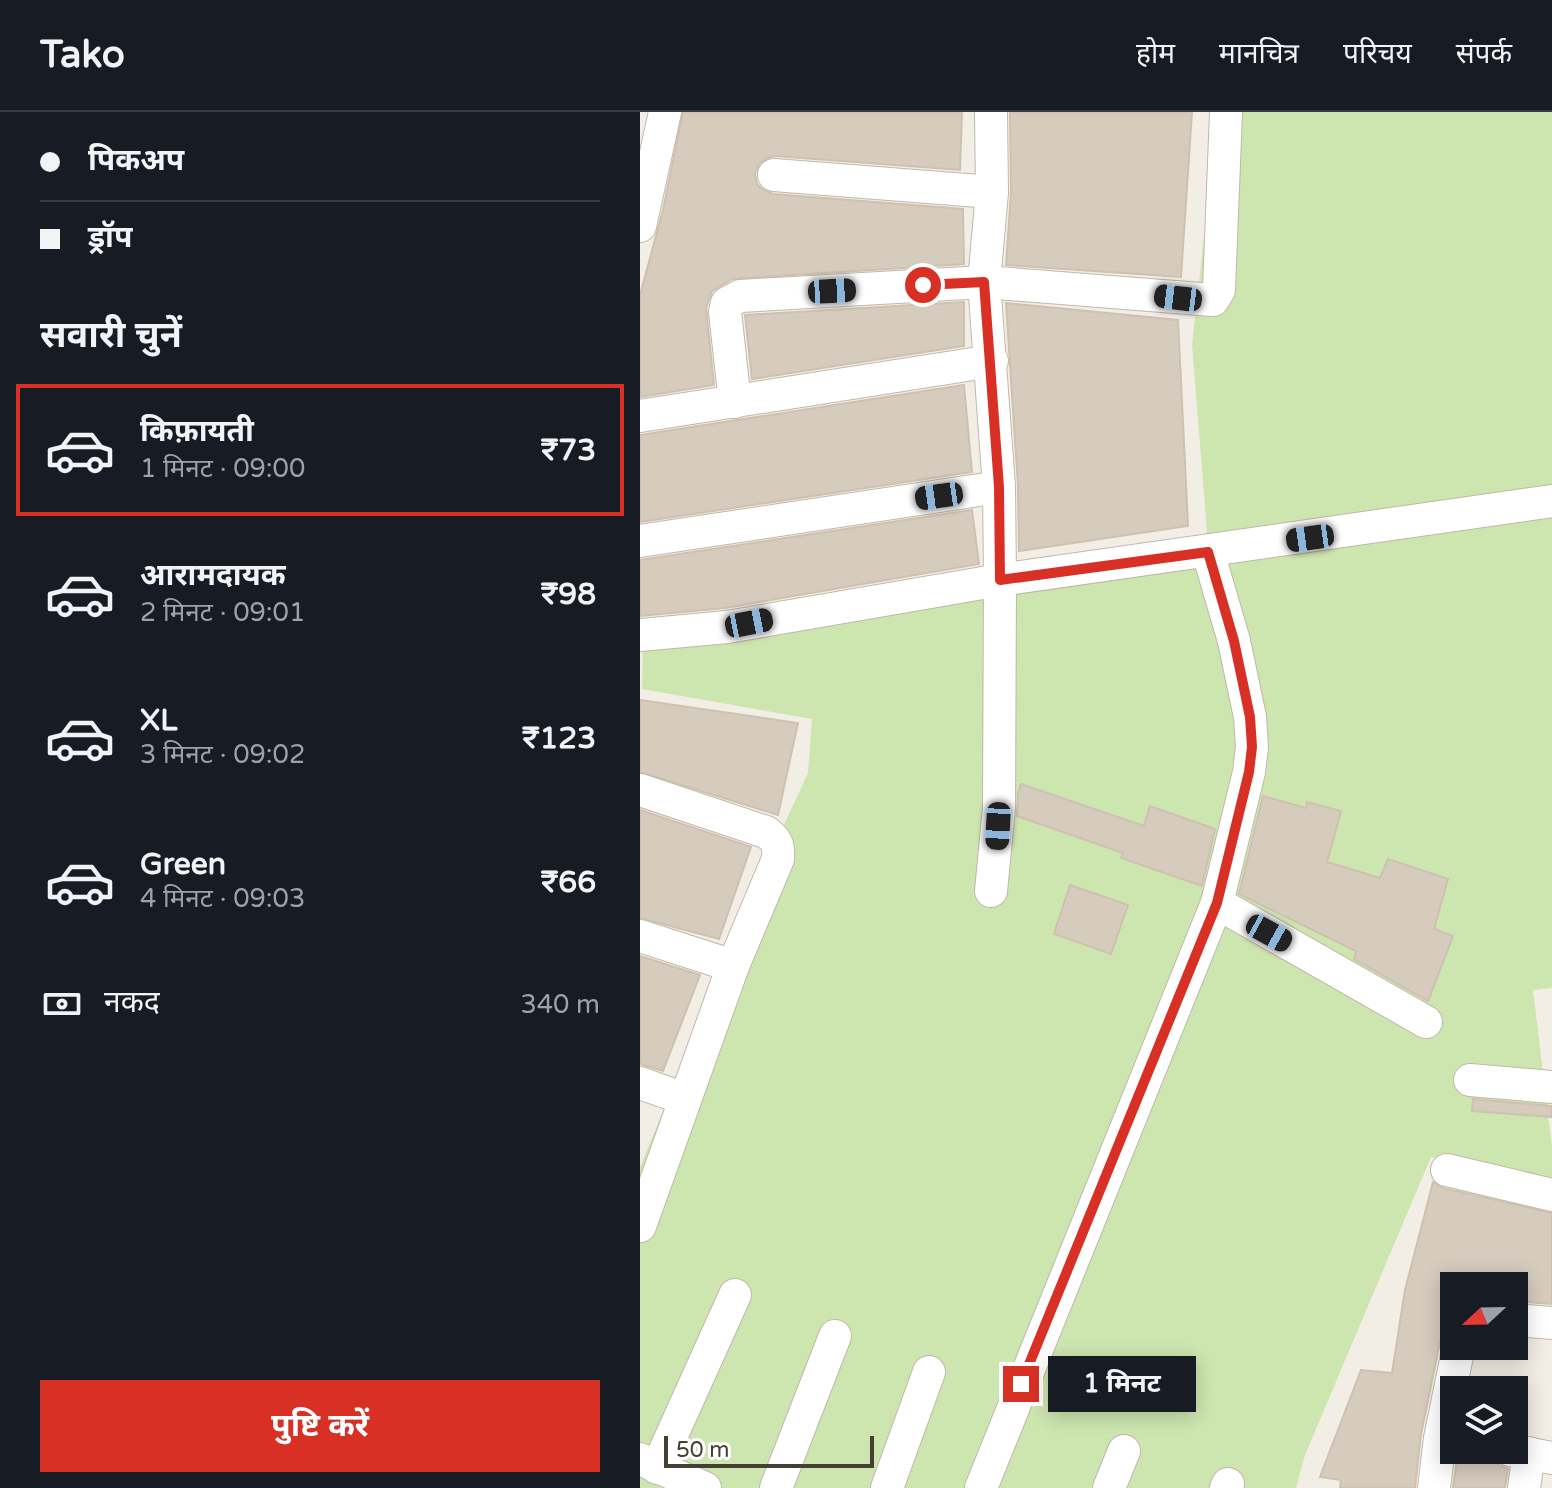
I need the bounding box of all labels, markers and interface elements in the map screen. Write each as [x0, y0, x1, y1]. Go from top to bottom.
text: Tako [40, 32, 125, 78]
text: होम [1136, 37, 1175, 71]
text: मानचित्र [1219, 37, 1299, 71]
text: परिचय [1343, 37, 1412, 71]
text: संपर्क [1456, 37, 1512, 71]
text: पिकअप [88, 142, 184, 179]
text: ड्रॉप [88, 219, 132, 256]
route start [905, 267, 941, 303]
car [807, 278, 857, 304]
car [1153, 283, 1203, 313]
text: सवारी चुनें [40, 314, 182, 357]
text: किफ़ायती [140, 413, 254, 450]
icon: car [44, 414, 116, 486]
text: ₹73 [541, 432, 596, 469]
text: 1 मिनट · 09:00 [140, 453, 305, 484]
car [914, 481, 964, 511]
car [1285, 523, 1335, 553]
text: आरामदायक [140, 557, 286, 594]
icon: car [44, 558, 116, 630]
text: ₹98 [541, 576, 596, 613]
text: 2 मिनट · 09:01 [140, 597, 305, 628]
car [723, 607, 775, 639]
icon: car [44, 702, 116, 774]
text: XL [140, 702, 177, 739]
text: ₹123 [522, 720, 596, 757]
text: 3 मिनट · 09:02 [140, 739, 305, 770]
car [985, 801, 1011, 851]
icon: car [44, 846, 116, 918]
text: Green [140, 846, 226, 883]
text: ₹66 [541, 864, 596, 901]
text: 4 मिनट · 09:03 [140, 883, 305, 914]
car [1242, 911, 1296, 955]
icon: cash [40, 982, 84, 1026]
text: नकद [104, 984, 160, 1021]
text: 340 m [520, 989, 600, 1020]
north arrow [1440, 1272, 1528, 1360]
map controls [1440, 1272, 1528, 1464]
callout: 1 मिनट [1049, 1356, 1197, 1412]
route end [1003, 1366, 1039, 1402]
text: 1 मिनट [1083, 1368, 1161, 1399]
button: layers [1440, 1376, 1528, 1464]
button: पुष्टि करें [40, 1380, 600, 1472]
scale bar [664, 1432, 874, 1468]
text: 50 m [676, 1437, 730, 1463]

